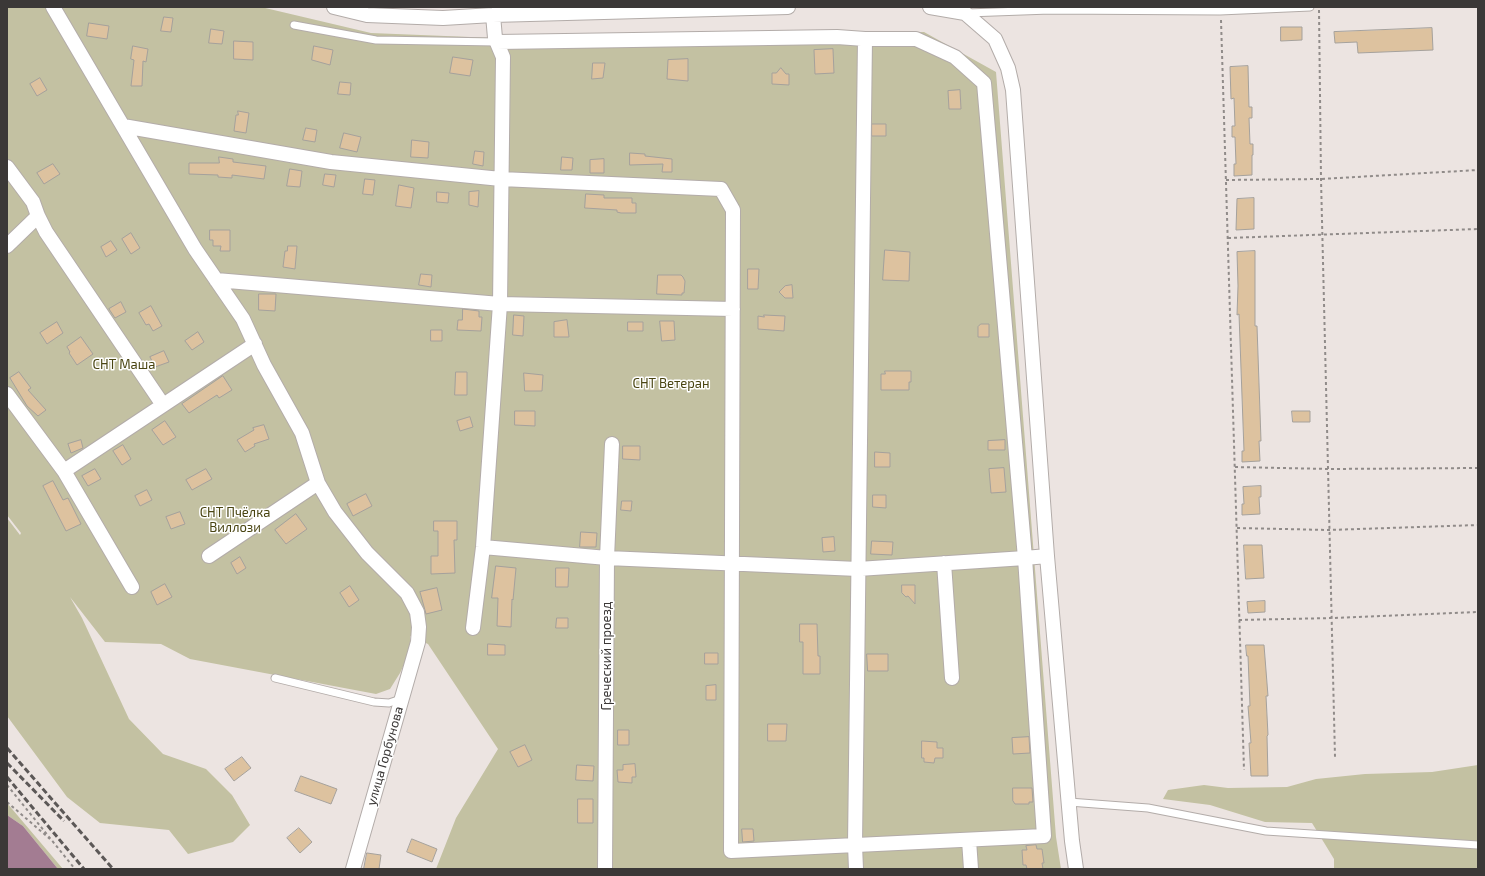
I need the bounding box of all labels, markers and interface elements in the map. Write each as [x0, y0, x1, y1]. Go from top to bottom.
park label: СНТ Маша [93, 357, 155, 373]
park label: СНТ Ветеран [633, 376, 709, 392]
park label: СНТ Пчёлка Виллози [200, 505, 270, 536]
street label: Греческий проезд [599, 602, 615, 710]
street label: улица Горбунова [363, 705, 407, 807]

